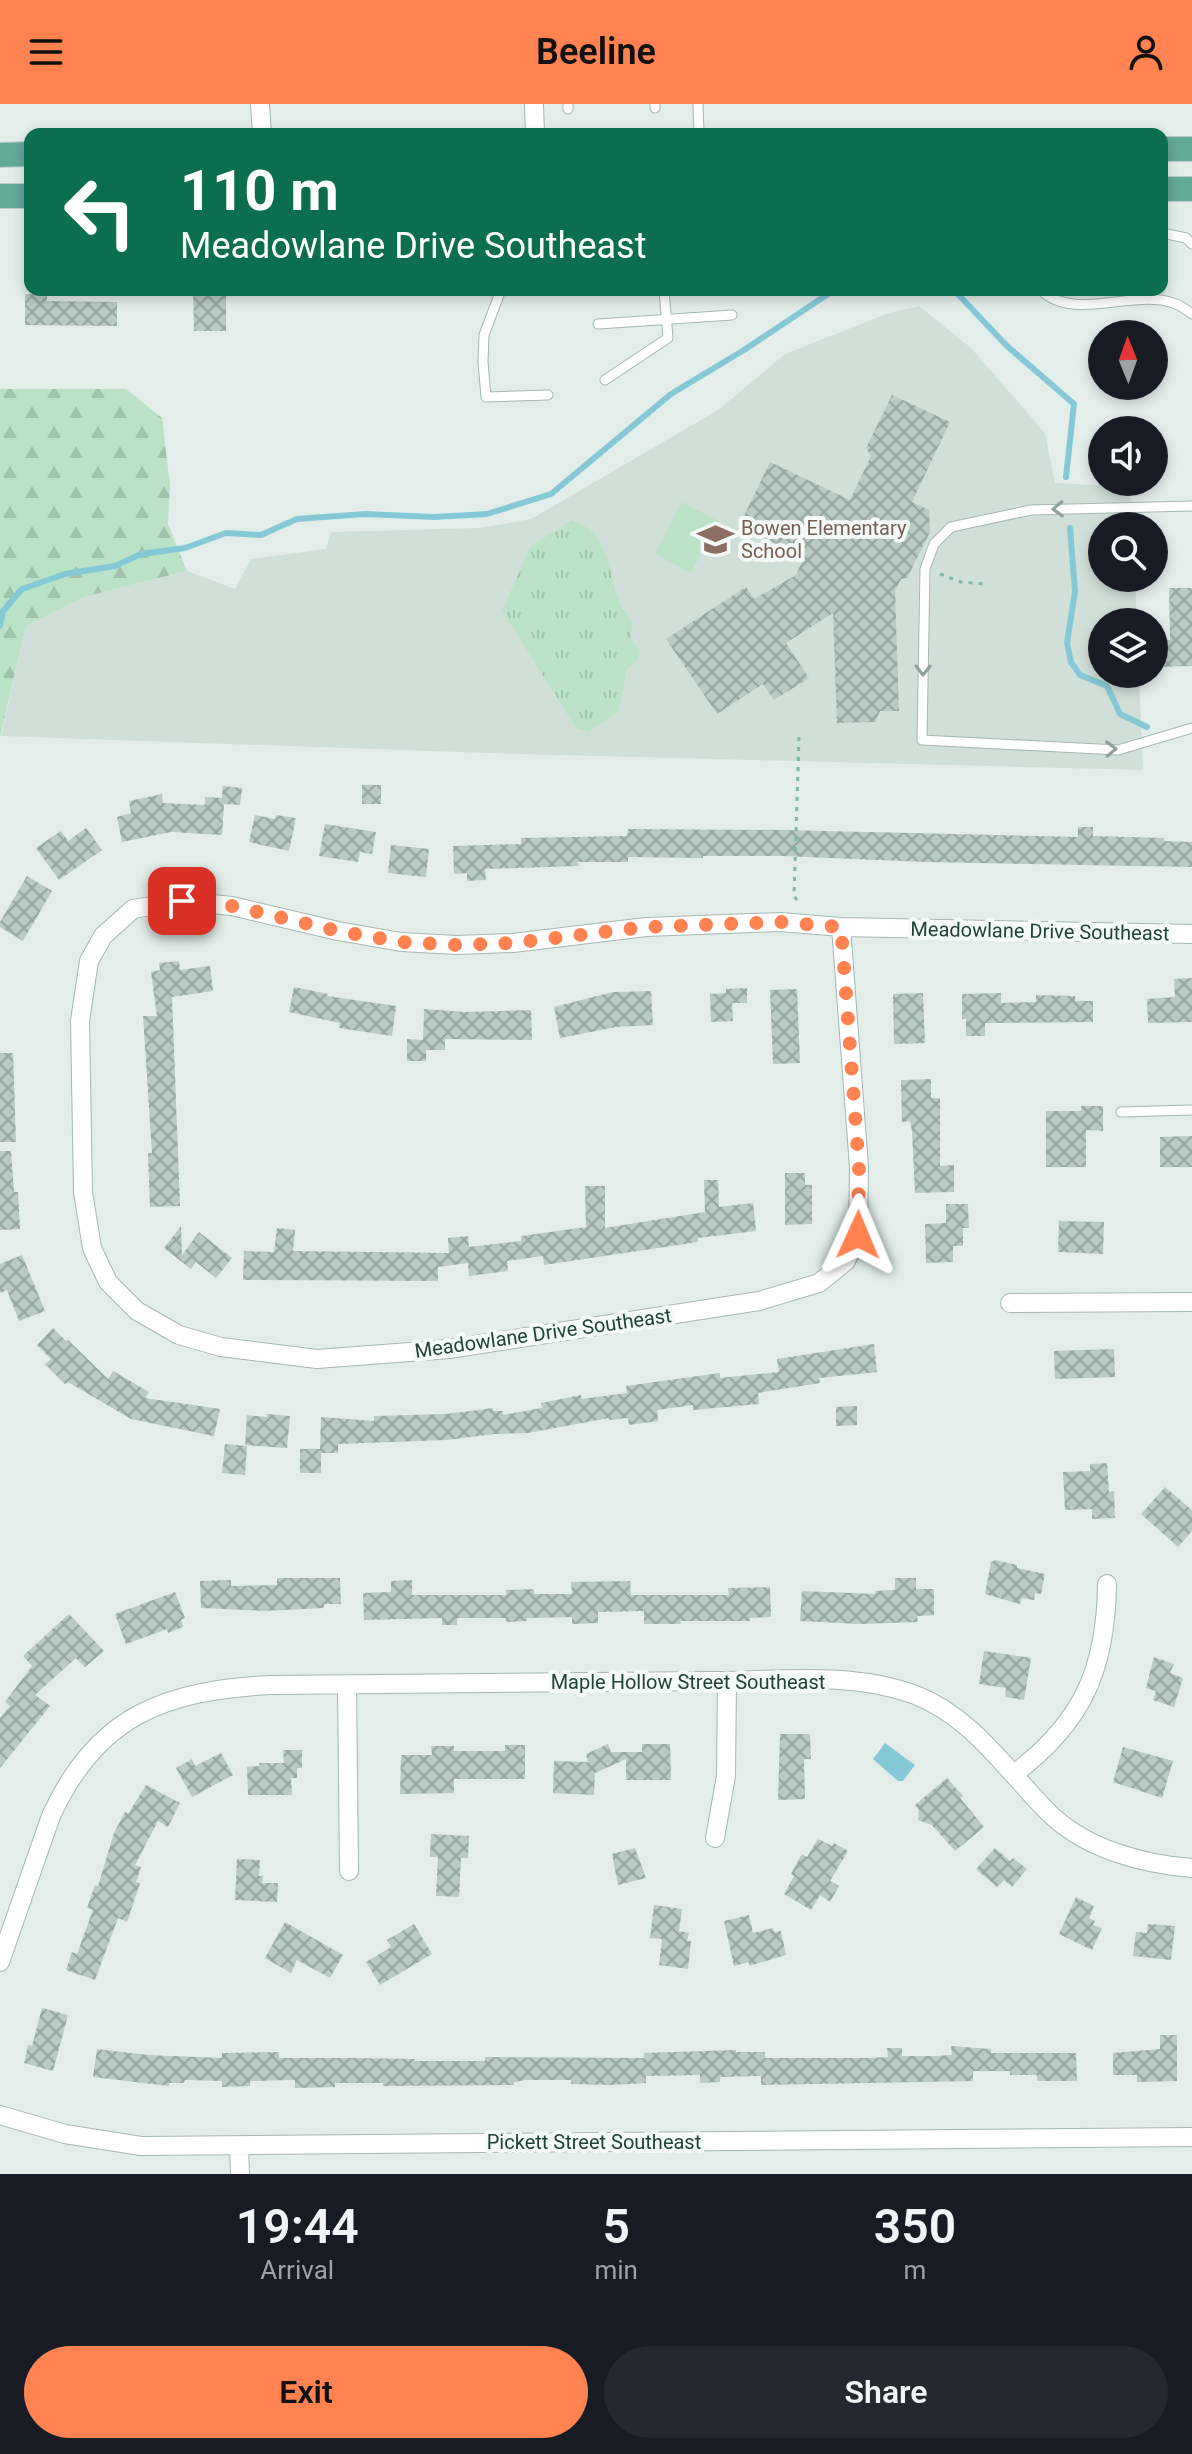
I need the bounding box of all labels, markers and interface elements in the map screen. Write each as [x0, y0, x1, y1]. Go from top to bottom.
icon: menu [24, 30, 68, 74]
icon: person [1124, 30, 1168, 74]
text: Beeline [536, 31, 656, 73]
text: 110 m [180, 158, 339, 224]
icon: left [48, 160, 152, 264]
text: Meadowlane Drive Southeast [180, 225, 646, 267]
north arrow [1088, 320, 1168, 400]
map controls [1088, 320, 1168, 688]
button: sound [1088, 416, 1168, 496]
one-way arrow [1051, 501, 1064, 518]
button: search [1088, 512, 1168, 592]
place label: Bowen Elementary School [741, 516, 907, 563]
school or university icon: Bowen Elementary School [696, 521, 734, 559]
button: layers [1088, 608, 1168, 688]
one-way arrow [914, 664, 932, 677]
one-way arrow [1105, 740, 1118, 758]
pin [148, 867, 216, 935]
icon: arrive [160, 879, 204, 923]
street label: Meadowlane Drive Southeast [910, 917, 1170, 945]
position arrow [816, 1193, 900, 1277]
street label: Meadowlane Drive Southeast [413, 1303, 673, 1363]
street label: Maple Hollow Street Southeast [551, 1670, 825, 1694]
street label: Pickett Street Southeast [487, 2130, 701, 2154]
text: 19:44 [236, 2198, 359, 2255]
text: 5 [603, 2198, 630, 2255]
text: 350 [874, 2198, 956, 2255]
text: Arrival [260, 2255, 334, 2285]
text: min [594, 2255, 638, 2285]
text: m [904, 2255, 926, 2285]
button: Exit [24, 2346, 588, 2438]
button: Share [604, 2346, 1168, 2438]

